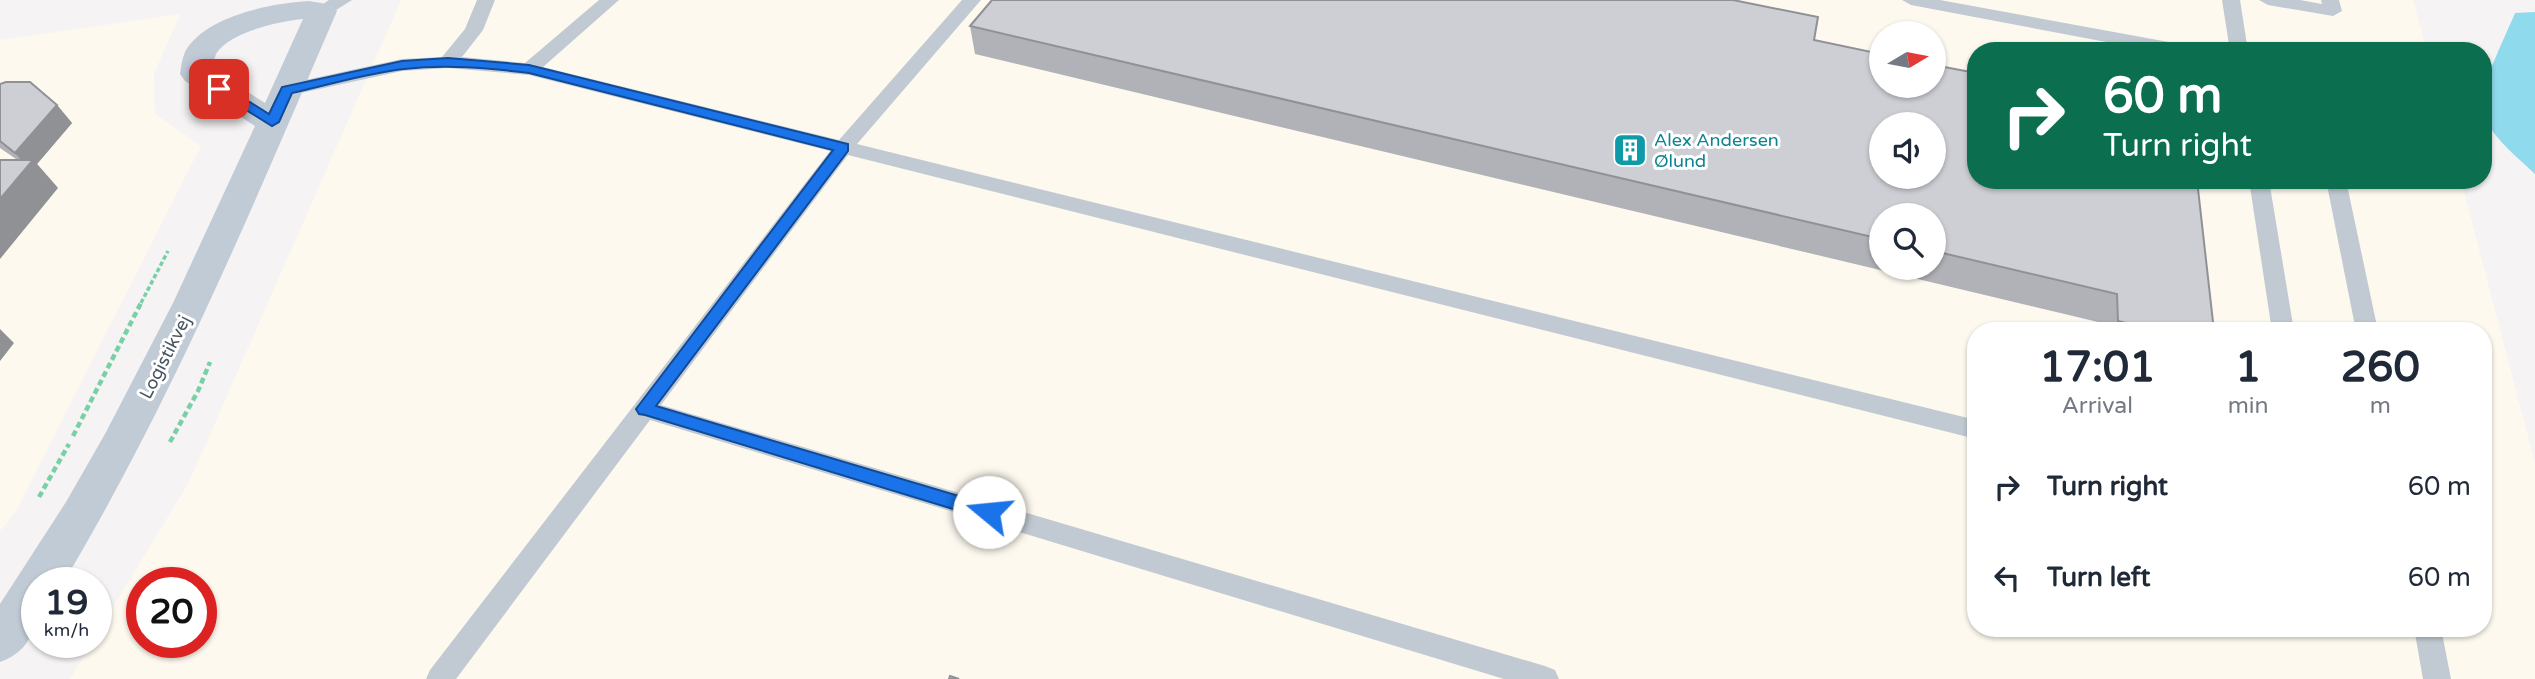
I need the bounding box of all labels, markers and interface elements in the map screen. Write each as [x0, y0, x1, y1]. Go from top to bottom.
north arrow [1869, 21, 1946, 98]
map controls [1869, 21, 1946, 280]
pin [189, 59, 249, 119]
text: 60 m [2103, 67, 2222, 126]
icon: arrive [200, 70, 238, 108]
icon: right [1988, 70, 2079, 161]
button: sound [1869, 112, 1946, 189]
text: Turn right [2103, 127, 2252, 165]
place label: Alex Andersen Ølund [1654, 129, 1779, 172]
building icon: Alex Andersen Ølund [1611, 131, 1649, 169]
button: search [1869, 203, 1946, 280]
street label: Logistikvej [135, 311, 195, 403]
text: 17:01 [2039, 342, 2156, 393]
text: 1 [2235, 342, 2261, 393]
text: 260 [2341, 342, 2420, 393]
text: Arrival [2062, 392, 2133, 420]
text: min [2228, 392, 2269, 420]
text: m [2370, 392, 2391, 420]
icon: right [1988, 468, 2026, 506]
text: Turn right [2047, 471, 2168, 502]
text: 60 m [2408, 471, 2471, 502]
position arrow [952, 475, 1026, 549]
icon: left [1988, 559, 2026, 597]
text: Turn left [2047, 562, 2150, 593]
text: 60 m [2408, 562, 2471, 593]
speed limit sign: 20 [126, 567, 217, 658]
text: 19 [45, 582, 88, 624]
text: km/h [44, 619, 89, 641]

